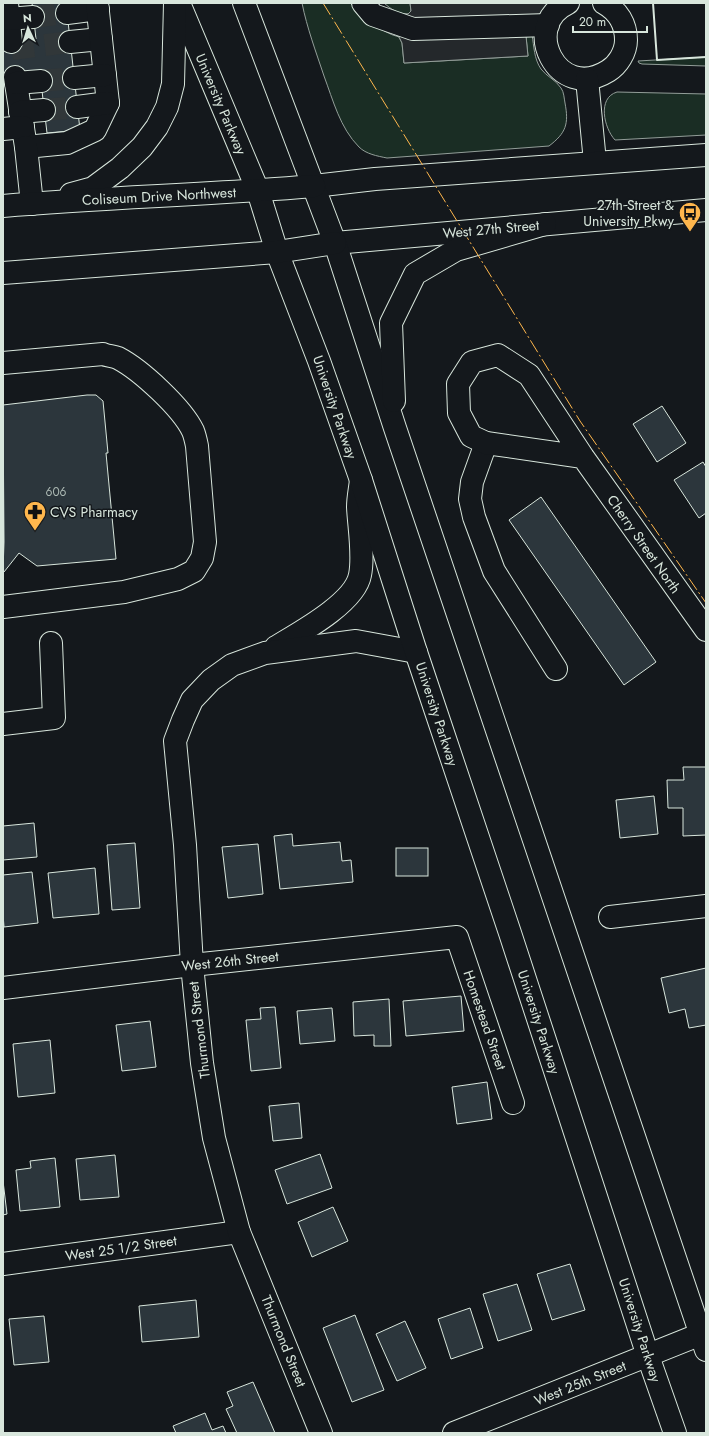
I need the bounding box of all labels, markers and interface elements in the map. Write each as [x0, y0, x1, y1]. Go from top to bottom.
north arrow [8, 8, 48, 48]
scale bar [573, 8, 647, 34]
text: N [22, 10, 32, 26]
text: 20 m [579, 13, 606, 31]
street label: University Parkway [191, 50, 252, 158]
street label: Coliseum Drive Northwest [81, 182, 237, 210]
place label: 27th Street & University Pkwy [583, 195, 675, 231]
bus stop icon: 27th Street & University Pkwy [677, 200, 703, 233]
street label: West 27th Street [442, 215, 541, 243]
street label: University Parkway [308, 353, 362, 462]
house number: 606 [45, 483, 67, 501]
street label: Cherry Street North [602, 491, 686, 597]
pharmacy icon: CVS Pharmacy [22, 499, 48, 532]
place label: CVS Pharmacy [50, 502, 138, 522]
street label: University Parkway [411, 659, 463, 769]
street label: West 26th Street [180, 946, 280, 976]
street label: Homestead Street [459, 967, 512, 1073]
street label: University Parkway [513, 967, 565, 1077]
street label: Thurmond Street [183, 980, 215, 1080]
street label: West 25 1/2 Street [64, 1230, 179, 1266]
street label: University Parkway [614, 1275, 666, 1385]
street label: Thurmond Street [256, 1292, 312, 1391]
street label: West 25th Street [531, 1355, 629, 1411]

